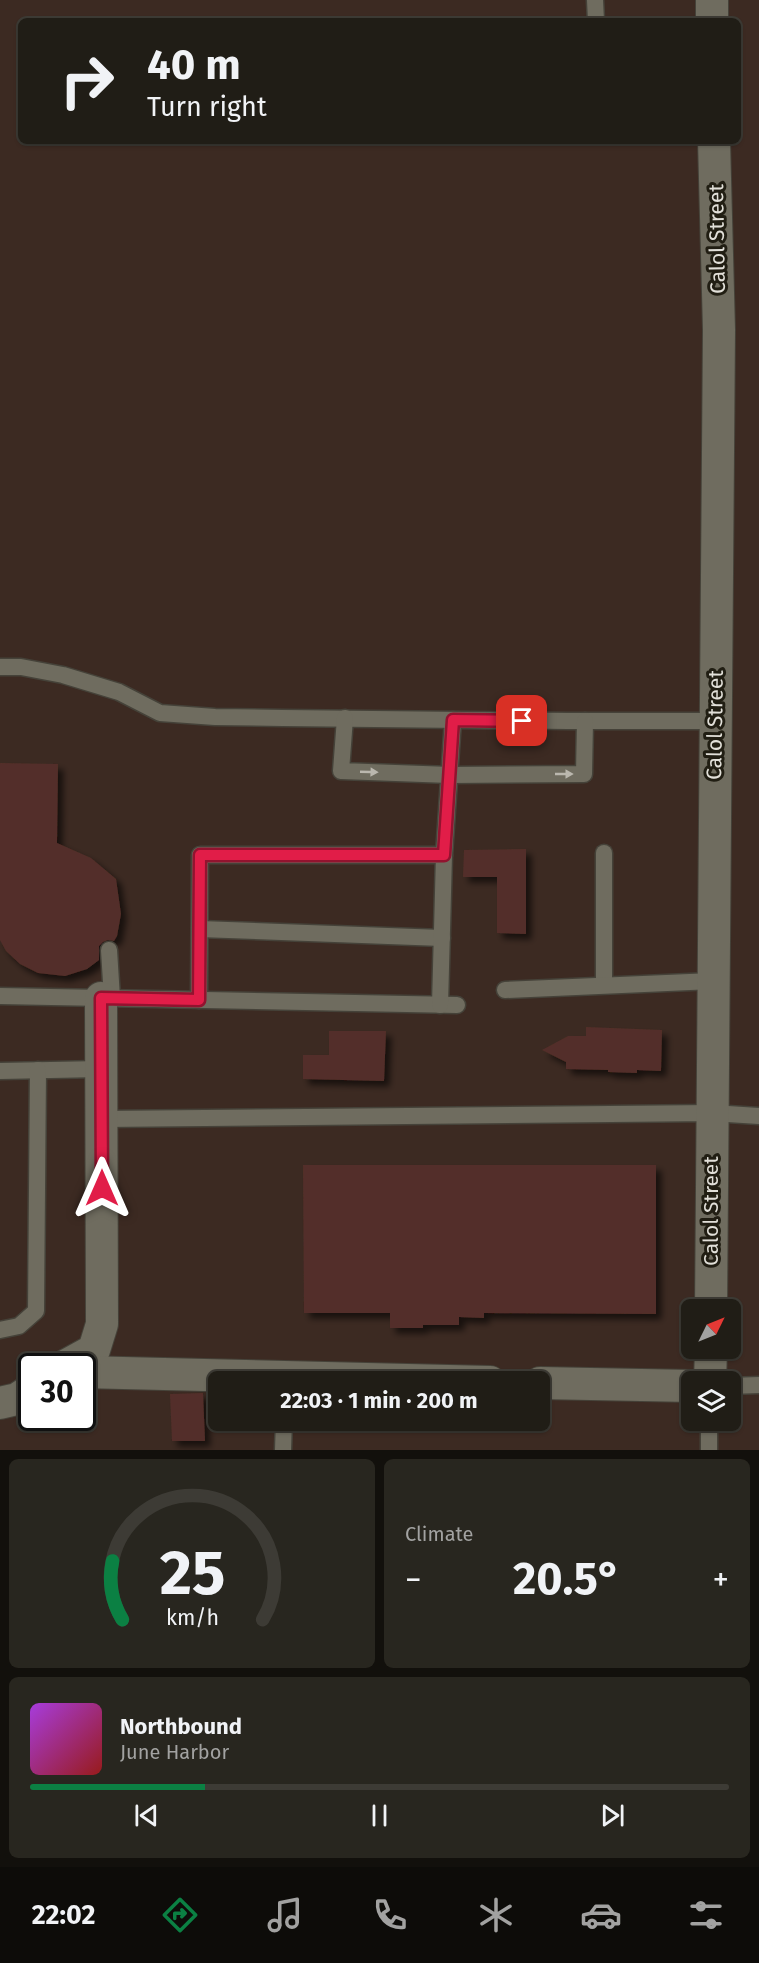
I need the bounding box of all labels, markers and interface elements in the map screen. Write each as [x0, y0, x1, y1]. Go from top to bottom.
text: 40 m [147, 40, 241, 90]
icon: right [48, 42, 126, 120]
text: Turn right [147, 91, 267, 123]
street label: Calol Street [703, 183, 731, 294]
street label: Calol Street [701, 669, 729, 780]
pin [496, 695, 547, 746]
icon: arrive [505, 704, 538, 737]
one-way arrow [359, 767, 378, 776]
one-way arrow [554, 769, 573, 779]
position arrow [70, 1156, 134, 1220]
street label: Calol Street [698, 1156, 724, 1266]
north arrow [681, 1299, 741, 1359]
map controls [681, 1299, 741, 1431]
speed limit sign: 30 [18, 1353, 96, 1431]
button: layers [681, 1371, 741, 1431]
text: 22:03 · 1 min · 200 m [280, 1387, 478, 1414]
text: Climate [405, 1522, 473, 1546]
text: 25 [159, 1536, 225, 1611]
text: 20.5° [513, 1552, 621, 1606]
text: − [405, 1560, 422, 1600]
text: + [713, 1560, 729, 1600]
text: km/h [165, 1606, 219, 1632]
text: Northbound [120, 1713, 242, 1740]
text: June Harbor [120, 1740, 229, 1764]
icon: previous [130, 1799, 163, 1832]
icon: pause [363, 1799, 396, 1832]
icon: next [596, 1799, 629, 1832]
icon: directions [159, 1894, 201, 1936]
icon: music [264, 1894, 306, 1936]
icon: phone [369, 1894, 411, 1936]
icon: climate [475, 1894, 517, 1936]
icon: car [580, 1894, 622, 1936]
icon: filters [685, 1894, 727, 1936]
text: 22:02 [32, 1899, 96, 1931]

